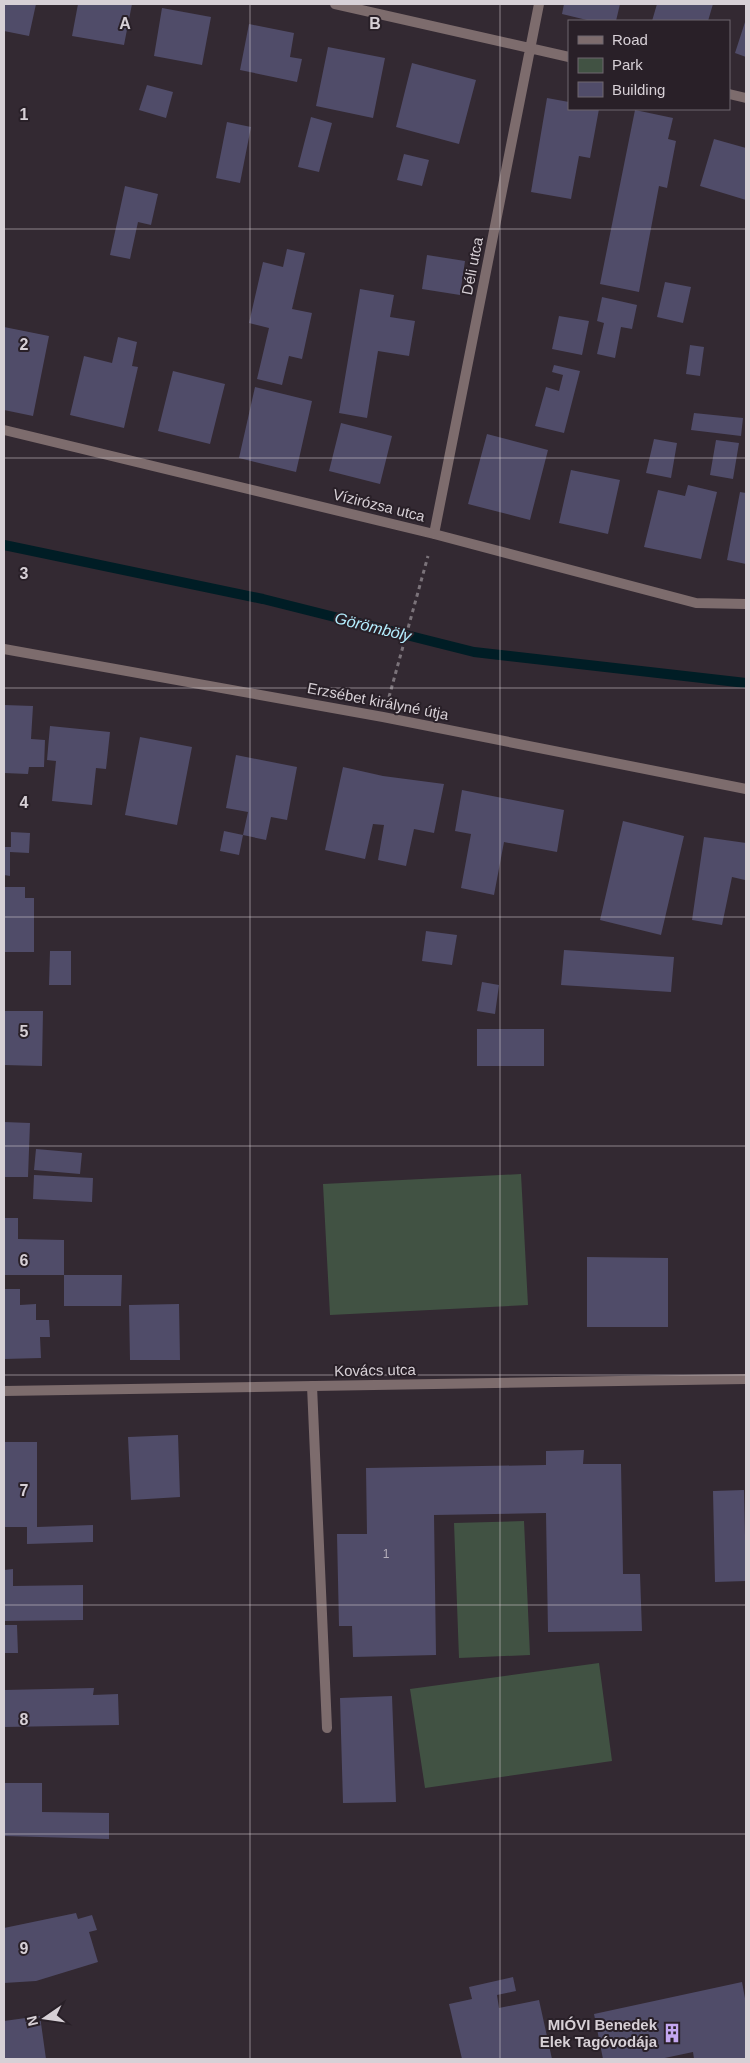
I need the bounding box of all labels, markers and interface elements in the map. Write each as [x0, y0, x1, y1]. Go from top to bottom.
text: A [119, 15, 131, 32]
text: B [369, 15, 381, 32]
legend [568, 20, 730, 110]
text: Road [612, 31, 648, 48]
text: Park [612, 56, 643, 73]
text: Building [612, 81, 665, 98]
text: 1 [20, 106, 29, 123]
street label: Déli utca [458, 235, 486, 296]
text: 2 [20, 336, 29, 353]
street label: Vízirózsa utca [331, 485, 427, 525]
text: 3 [20, 565, 29, 582]
water label: Görömböly [333, 609, 414, 645]
street label: Erzsébet királyné útja [306, 679, 451, 723]
text: 4 [20, 794, 29, 811]
text: 5 [20, 1023, 29, 1040]
text: 6 [20, 1252, 29, 1269]
street label: Kovács utca [334, 1361, 417, 1379]
text: 7 [20, 1482, 29, 1499]
house number: 1 [383, 1547, 390, 1561]
text: 8 [20, 1711, 29, 1728]
text: 9 [20, 1940, 29, 1957]
north arrow [20, 1993, 70, 2043]
text: N [23, 2014, 41, 2028]
place label: MIÓVI Benedek Elek Tagóvodája [540, 2016, 658, 2050]
building icon: MIÓVI Benedek Elek Tagóvodája [661, 2022, 683, 2044]

